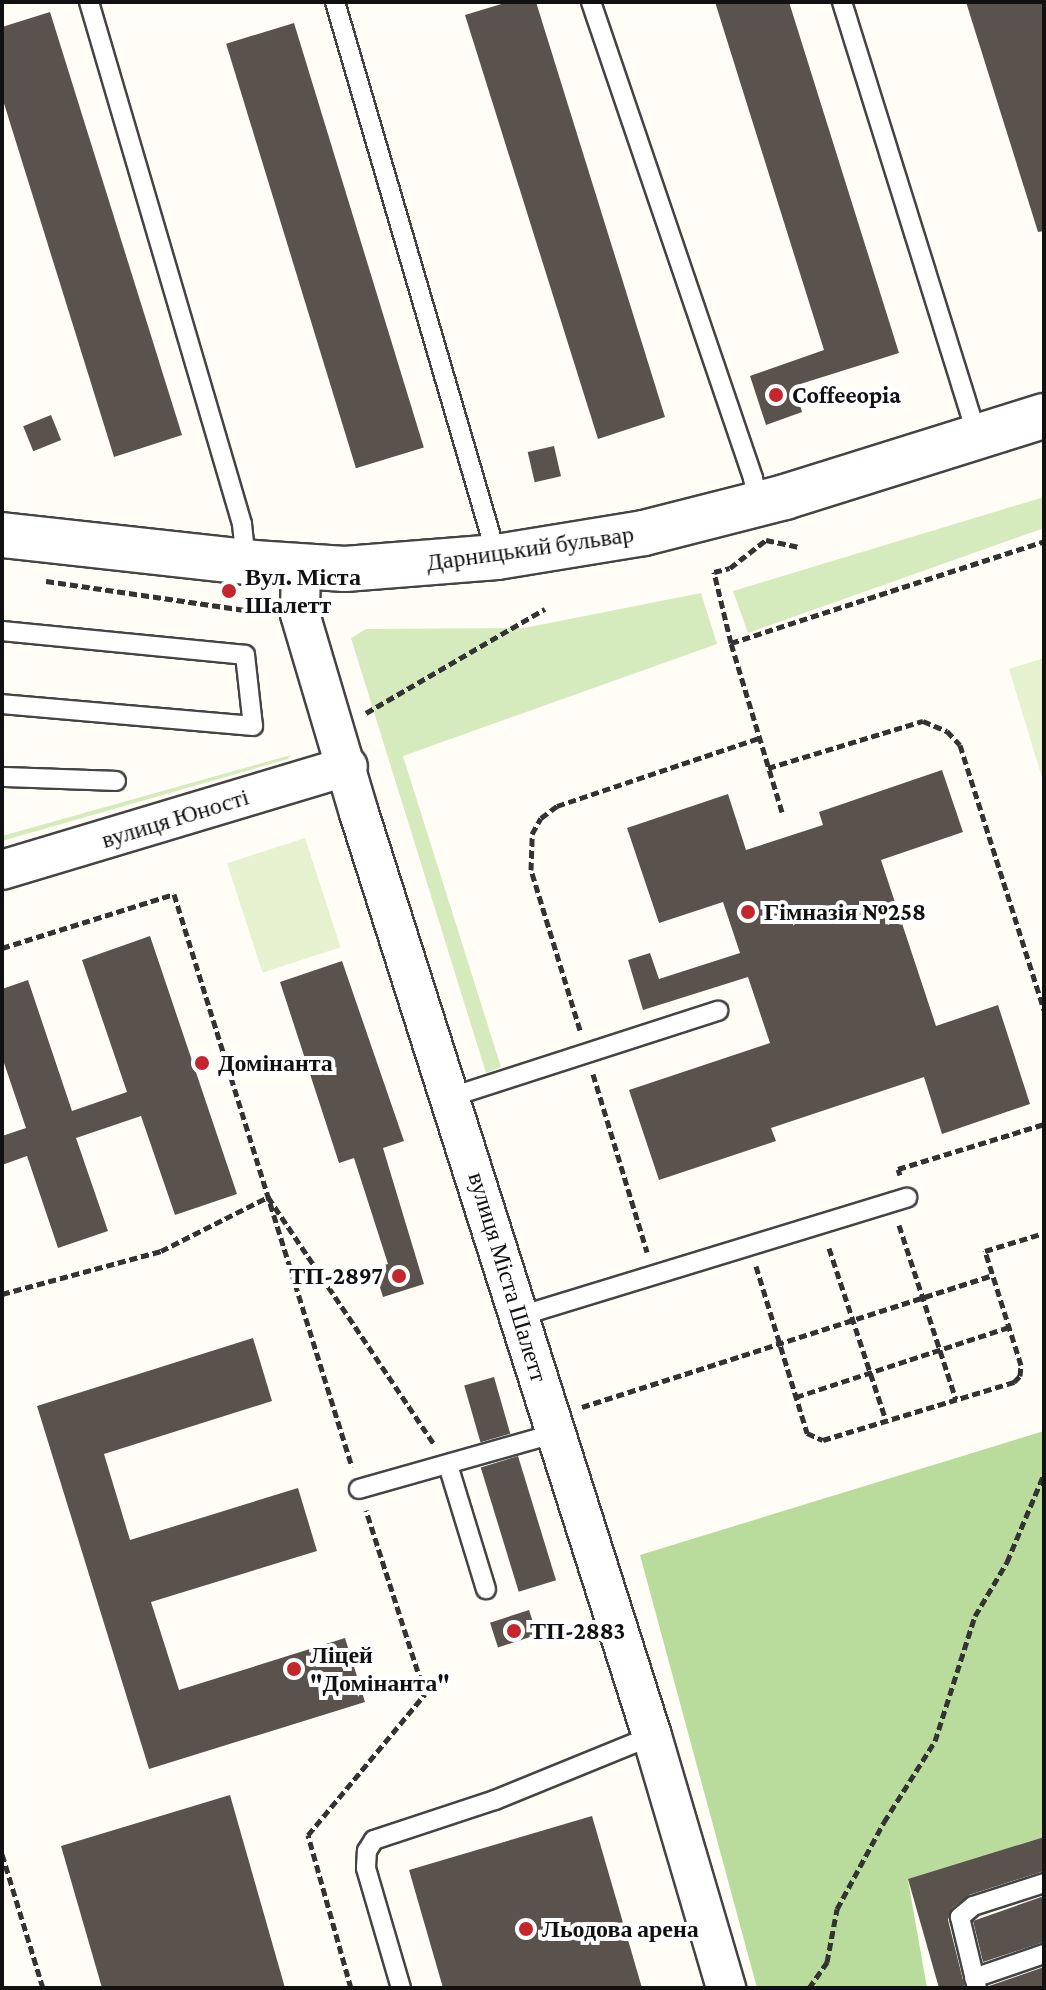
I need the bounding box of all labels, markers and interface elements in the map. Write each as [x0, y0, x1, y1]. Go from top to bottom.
place label: Coffeeopia [792, 381, 901, 409]
marker: Coffeeopia [767, 386, 785, 404]
street label: Дарницький бульвар [424, 519, 636, 577]
place label: Вул. Міста Шалетт [245, 563, 361, 619]
marker: Вул. Міста Шалетт [220, 582, 238, 600]
street label: вулиця Юності [98, 782, 252, 854]
place label: Гімназія №258 [764, 898, 926, 926]
marker: Гімназія №258 [739, 903, 757, 921]
place label: Домінанта [218, 1049, 333, 1077]
marker: Домінанта [193, 1054, 211, 1072]
street label: вулиця Міста Шалетт [462, 1169, 554, 1385]
place label: ТП-2897 [289, 1262, 383, 1290]
marker: ТП-2897 [390, 1267, 408, 1285]
place label: ТП-2883 [530, 1617, 625, 1645]
marker: ТП-2883 [505, 1622, 523, 1640]
place label: Ліцей "Домінанта" [310, 1641, 450, 1697]
marker: Ліцей "Домінанта" [285, 1660, 303, 1678]
place label: Льодова арена [542, 1915, 699, 1943]
marker: Льодова арена [517, 1920, 535, 1938]

